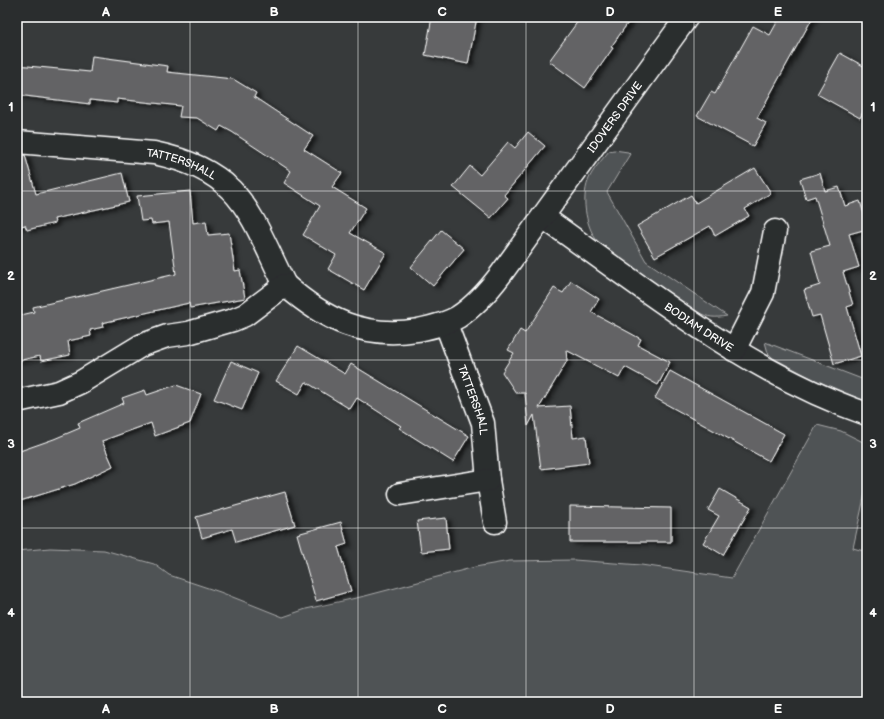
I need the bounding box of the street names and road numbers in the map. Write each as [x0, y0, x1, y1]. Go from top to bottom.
street label: IDOVERS DRIVE [585, 79, 645, 155]
street label: TATTERSHALL [146, 146, 219, 183]
street label: BODIAM DRIVE [662, 300, 736, 355]
street label: TATTERSHALL [455, 363, 490, 436]

